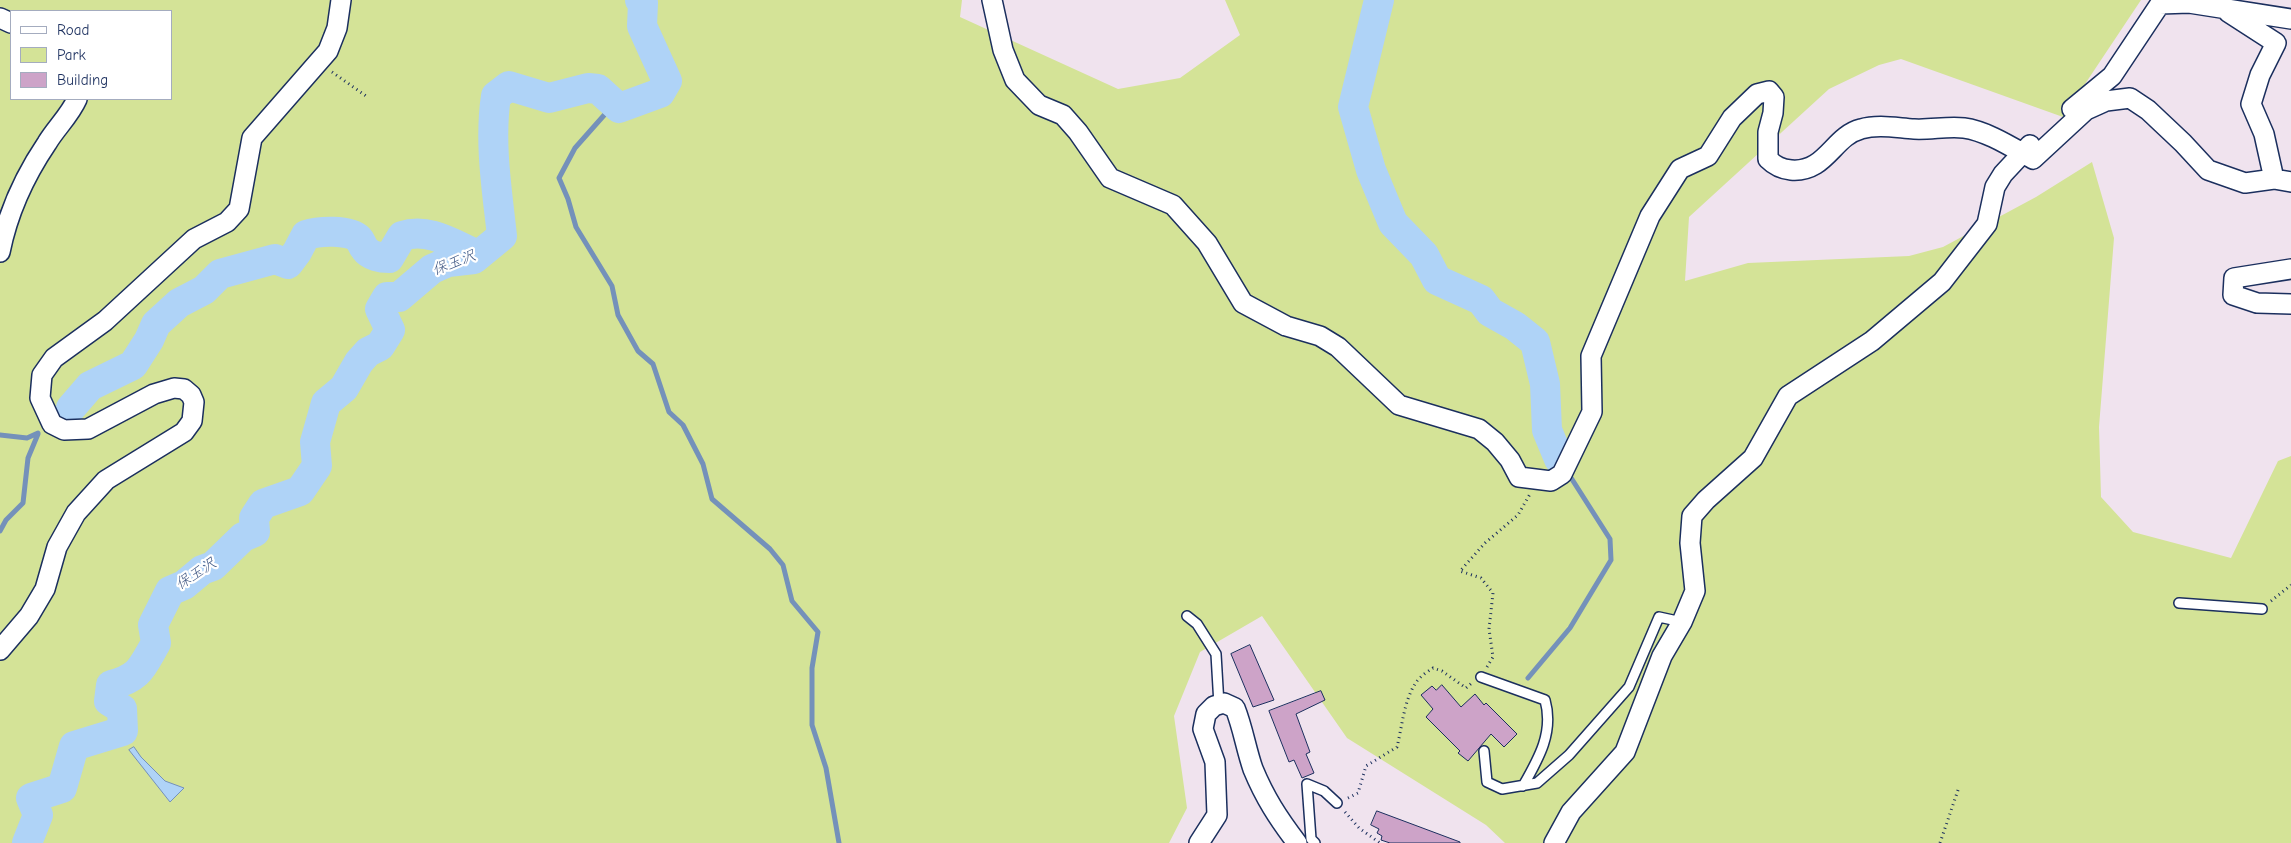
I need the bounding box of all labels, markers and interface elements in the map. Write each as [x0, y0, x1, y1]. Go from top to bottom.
legend [10, 10, 172, 100]
text: Road [57, 21, 89, 39]
text: Park [57, 46, 86, 64]
text: Building [57, 71, 108, 89]
water label: 保玉沢 [430, 247, 478, 279]
water label: 保玉沢 [172, 554, 220, 594]

